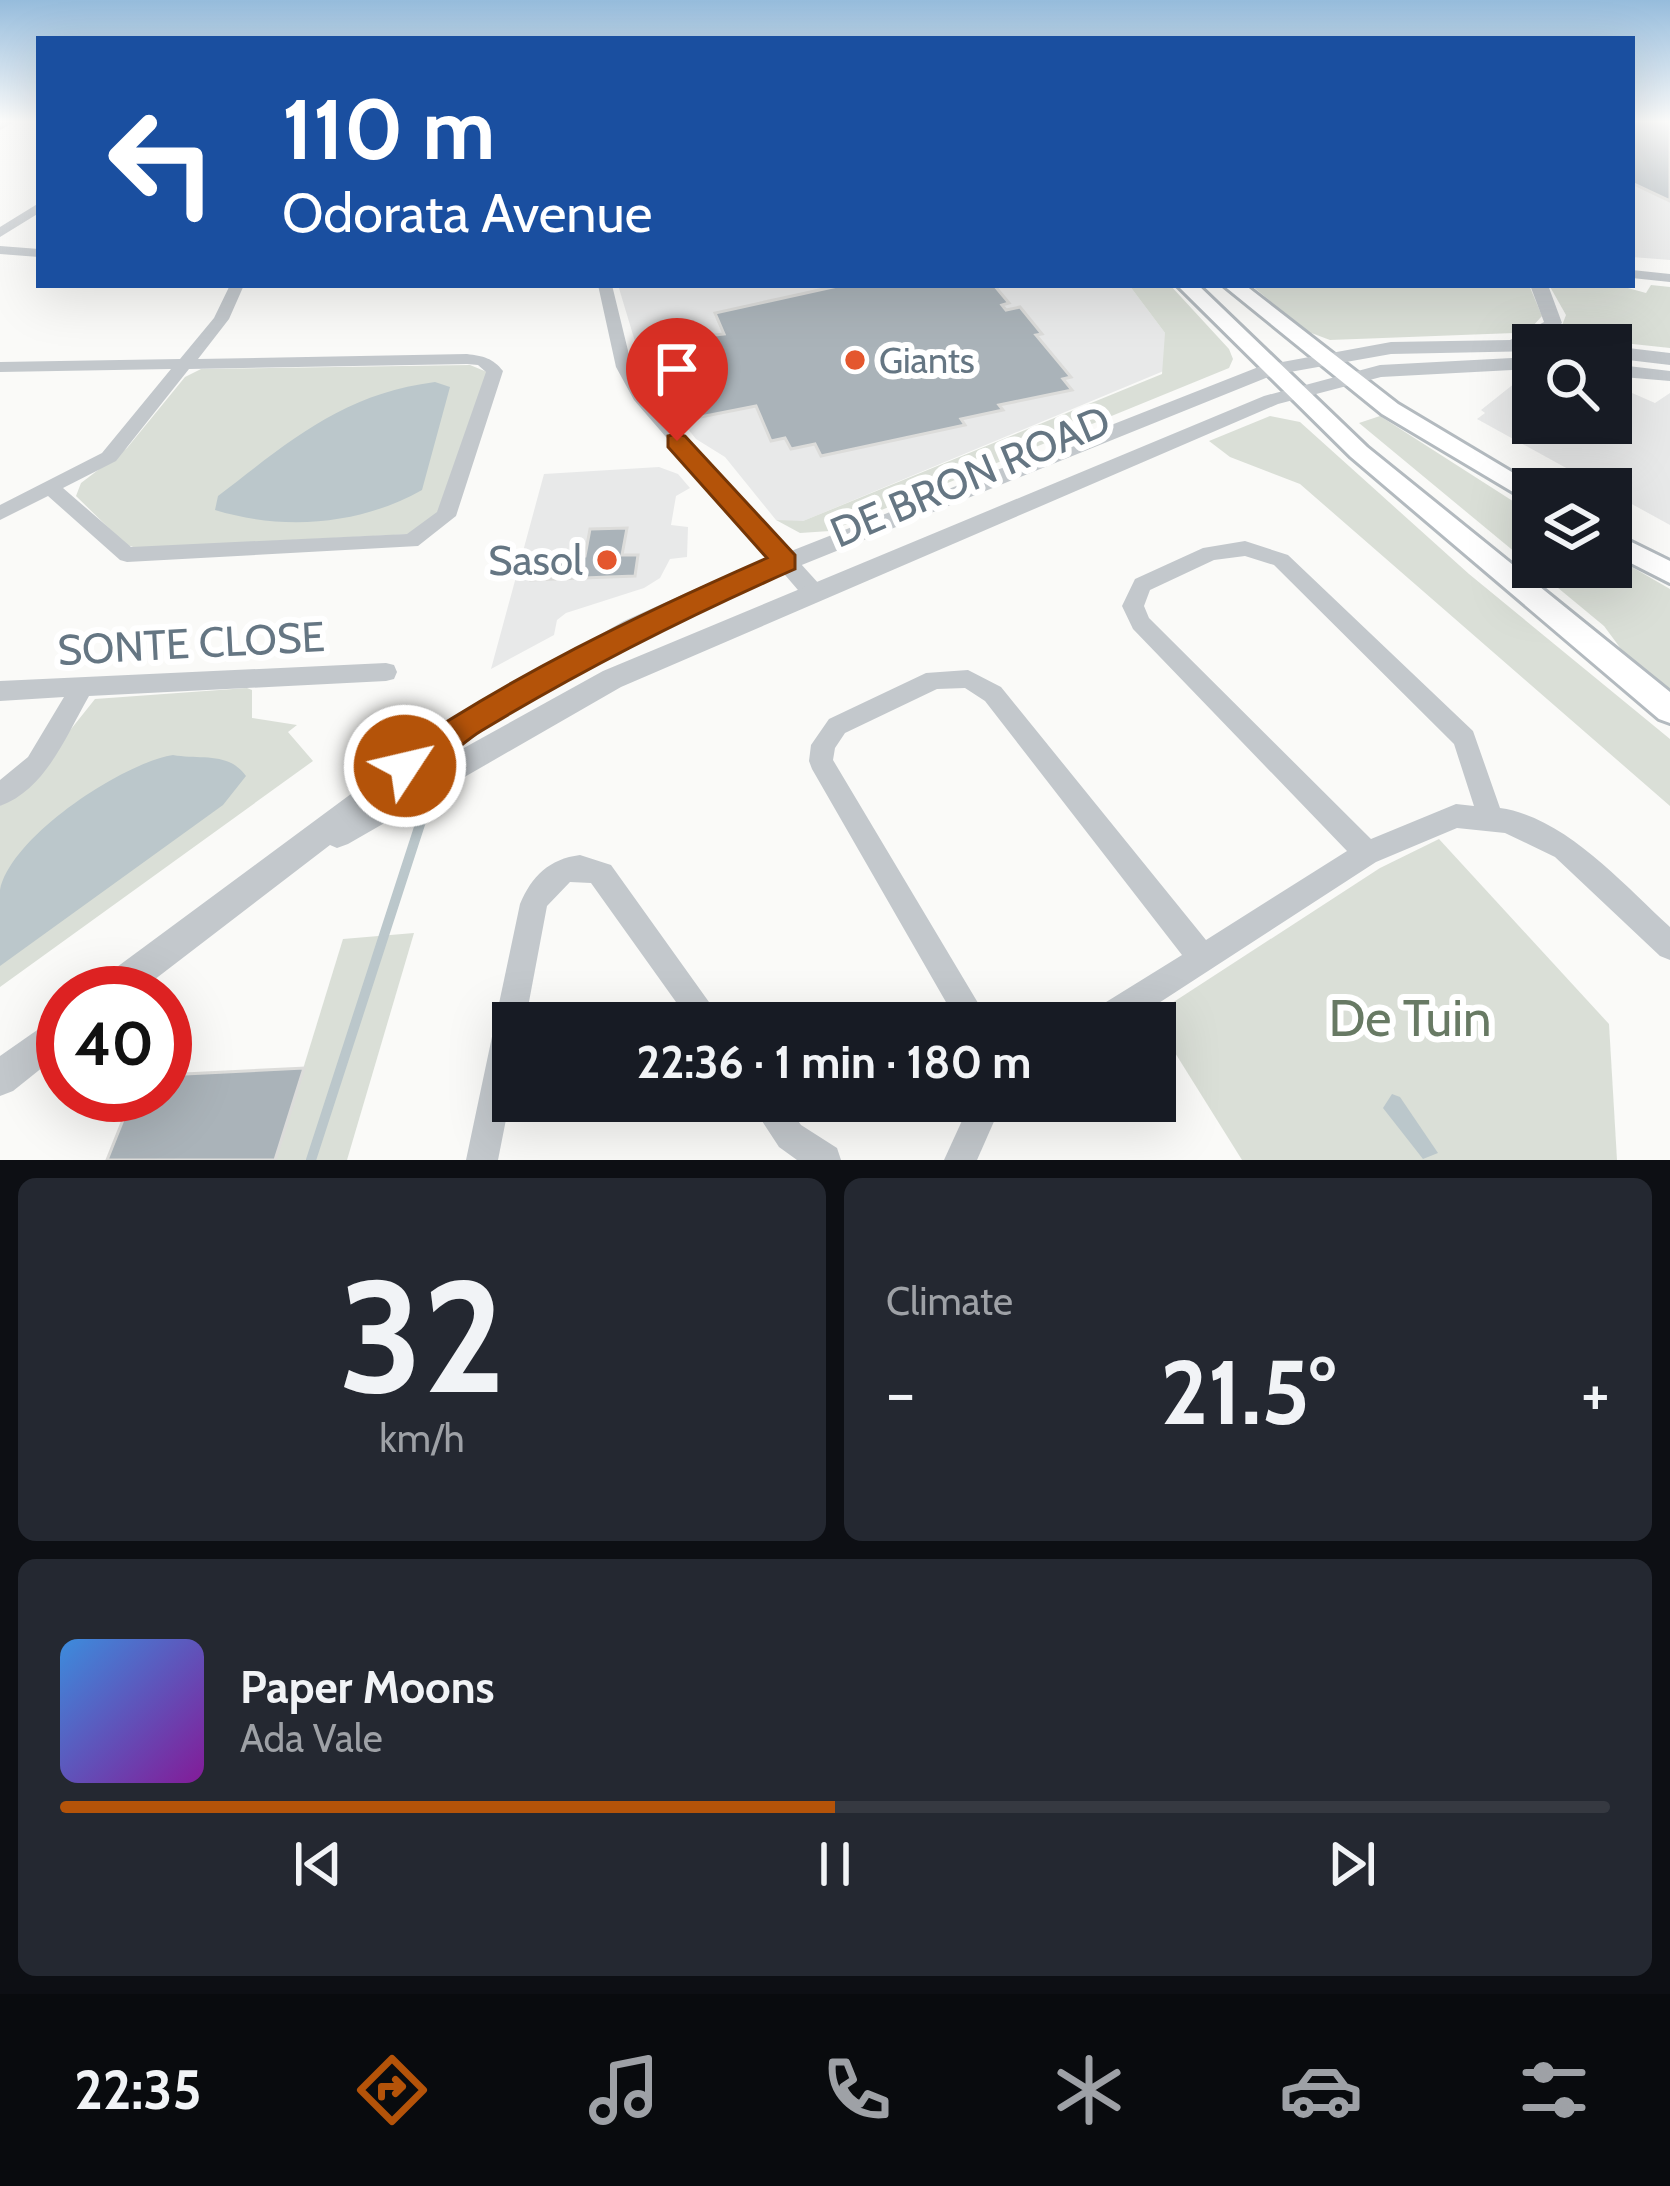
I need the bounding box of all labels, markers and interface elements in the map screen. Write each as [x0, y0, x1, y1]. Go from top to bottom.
text: 110 m [282, 78, 495, 180]
icon: left [84, 84, 240, 240]
text: Odorata Avenue [282, 180, 653, 246]
pin [626, 318, 728, 441]
map controls [1512, 324, 1632, 588]
button: search [1512, 324, 1632, 444]
icon: arrive [644, 336, 710, 402]
place label: Giants [879, 338, 975, 382]
marker: Giants [842, 347, 868, 373]
street label: DE BRON ROAD [822, 394, 1118, 558]
button: layers [1512, 468, 1632, 588]
place label: Sasol [488, 534, 583, 586]
marker: Sasol [594, 547, 620, 573]
street label: SONTE CLOSE [56, 610, 326, 676]
position arrow [342, 703, 468, 829]
speed limit sign: 40 [36, 966, 192, 1122]
park label: De Tuin [1328, 987, 1492, 1049]
text: 22:36 · 1 min · 180 m [637, 1035, 1031, 1089]
text: 32 [339, 1241, 505, 1431]
text: Climate [886, 1277, 1013, 1325]
text: 21.5° [1160, 1337, 1336, 1447]
text: − [886, 1352, 915, 1433]
text: + [1581, 1352, 1610, 1433]
text: km/h [379, 1414, 465, 1462]
text: Paper Moons [240, 1660, 495, 1714]
text: Ada Vale [240, 1714, 383, 1762]
icon: previous [285, 1831, 351, 1897]
icon: pause [802, 1831, 868, 1897]
icon: next [1319, 1831, 1385, 1897]
icon: directions [350, 2048, 434, 2132]
icon: music [582, 2048, 666, 2132]
icon: phone [815, 2048, 899, 2132]
icon: climate [1047, 2048, 1131, 2132]
icon: car [1279, 2048, 1363, 2132]
icon: filters [1512, 2048, 1596, 2132]
text: 22:35 [74, 2057, 201, 2123]

